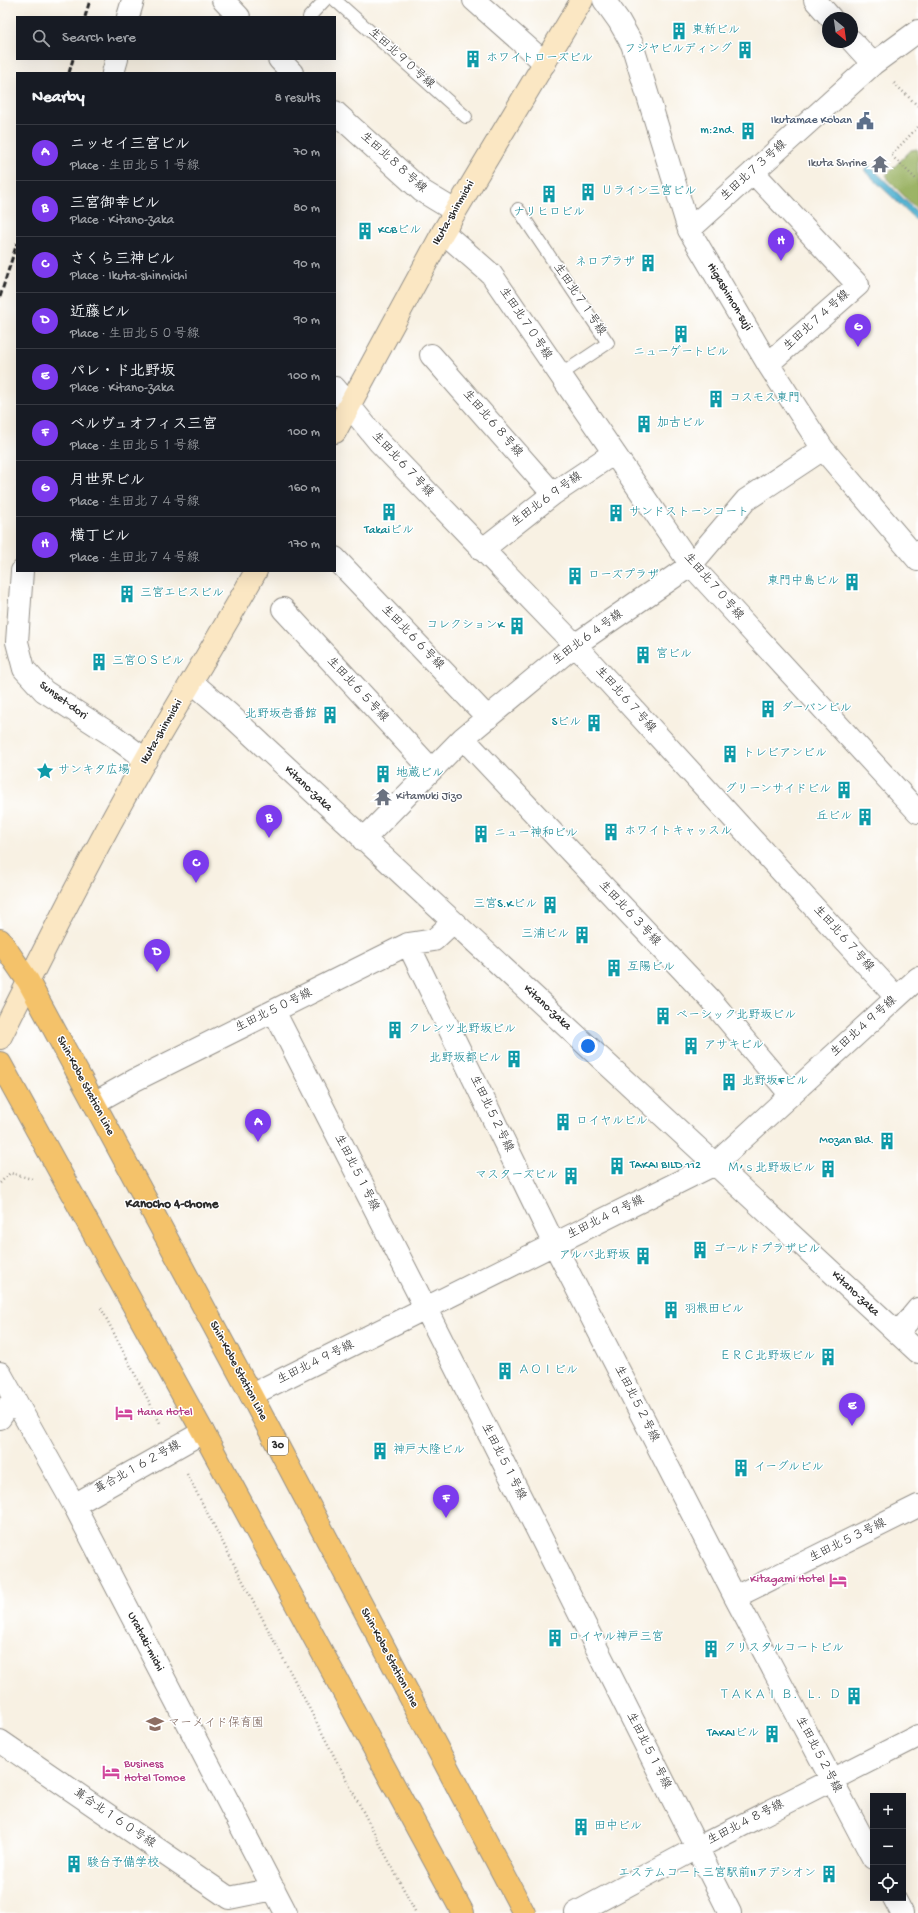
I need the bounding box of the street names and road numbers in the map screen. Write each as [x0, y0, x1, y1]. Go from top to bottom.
street label: 生田北９０号線 [365, 25, 438, 92]
street label: 生田北８８号線 [357, 129, 430, 196]
street label: 生田北７３号線 [717, 137, 790, 204]
street label: Ikuta-shinmichi [430, 178, 478, 248]
street label: Higashimon-suji [703, 260, 755, 334]
street label: 生田北７１号線 [550, 261, 609, 339]
street label: 生田北７０号線 [496, 285, 555, 363]
street label: 生田北７４号線 [780, 287, 853, 354]
street label: 生田北６８号線 [459, 387, 526, 460]
street label: 生田北６７号線 [368, 429, 437, 500]
street label: 生田北６９号線 [508, 469, 585, 530]
street label: 生田北７０号線 [680, 550, 747, 623]
street label: 生田北６６号線 [378, 602, 447, 673]
street label: 生田北６４号線 [549, 607, 626, 668]
street label: 生田北６５号線 [323, 654, 392, 725]
street label: 生田北６７号線 [592, 663, 659, 736]
street label: Sunset-dori [36, 679, 90, 723]
street label: Ikuta-shinmichi [138, 697, 186, 767]
street label: Kitano-zaka [281, 763, 335, 815]
street label: 生田北６３号線 [595, 878, 664, 949]
street label: 生田北６７号線 [810, 902, 877, 975]
street label: Kitano-zaka [520, 982, 574, 1034]
street label: 生田北５０号線 [233, 985, 315, 1036]
street label: 生田北４９号線 [827, 993, 900, 1060]
street label: Shin-Kobe Station Line [53, 1034, 118, 1139]
street label: 生田北５２号線 [466, 1073, 517, 1155]
street label: 生田北５１号線 [331, 1132, 382, 1214]
street label: 生田北４９号線 [565, 1192, 647, 1243]
street label: Kitano-zaka [828, 1268, 882, 1320]
street label: Shin-Kobe Station Line [206, 1319, 271, 1424]
street label: 生田北４９号線 [275, 1337, 357, 1388]
street label: 生田北５２号線 [611, 1363, 662, 1445]
street label: 生田北５１号線 [478, 1421, 529, 1503]
road number: 30 [268, 1437, 288, 1455]
street label: 葺合北１６２号線 [92, 1438, 183, 1497]
street label: 生田北５３号線 [807, 1515, 889, 1566]
street label: Shin-Kobe Station Line [357, 1606, 422, 1711]
street label: Urataki-michi [123, 1610, 167, 1674]
street label: 生田北５１号線 [623, 1710, 674, 1792]
street label: 生田北５２号線 [792, 1714, 845, 1795]
street label: 葺合北１６０号線 [70, 1786, 158, 1852]
street label: 生田北４８号線 [705, 1797, 787, 1848]

